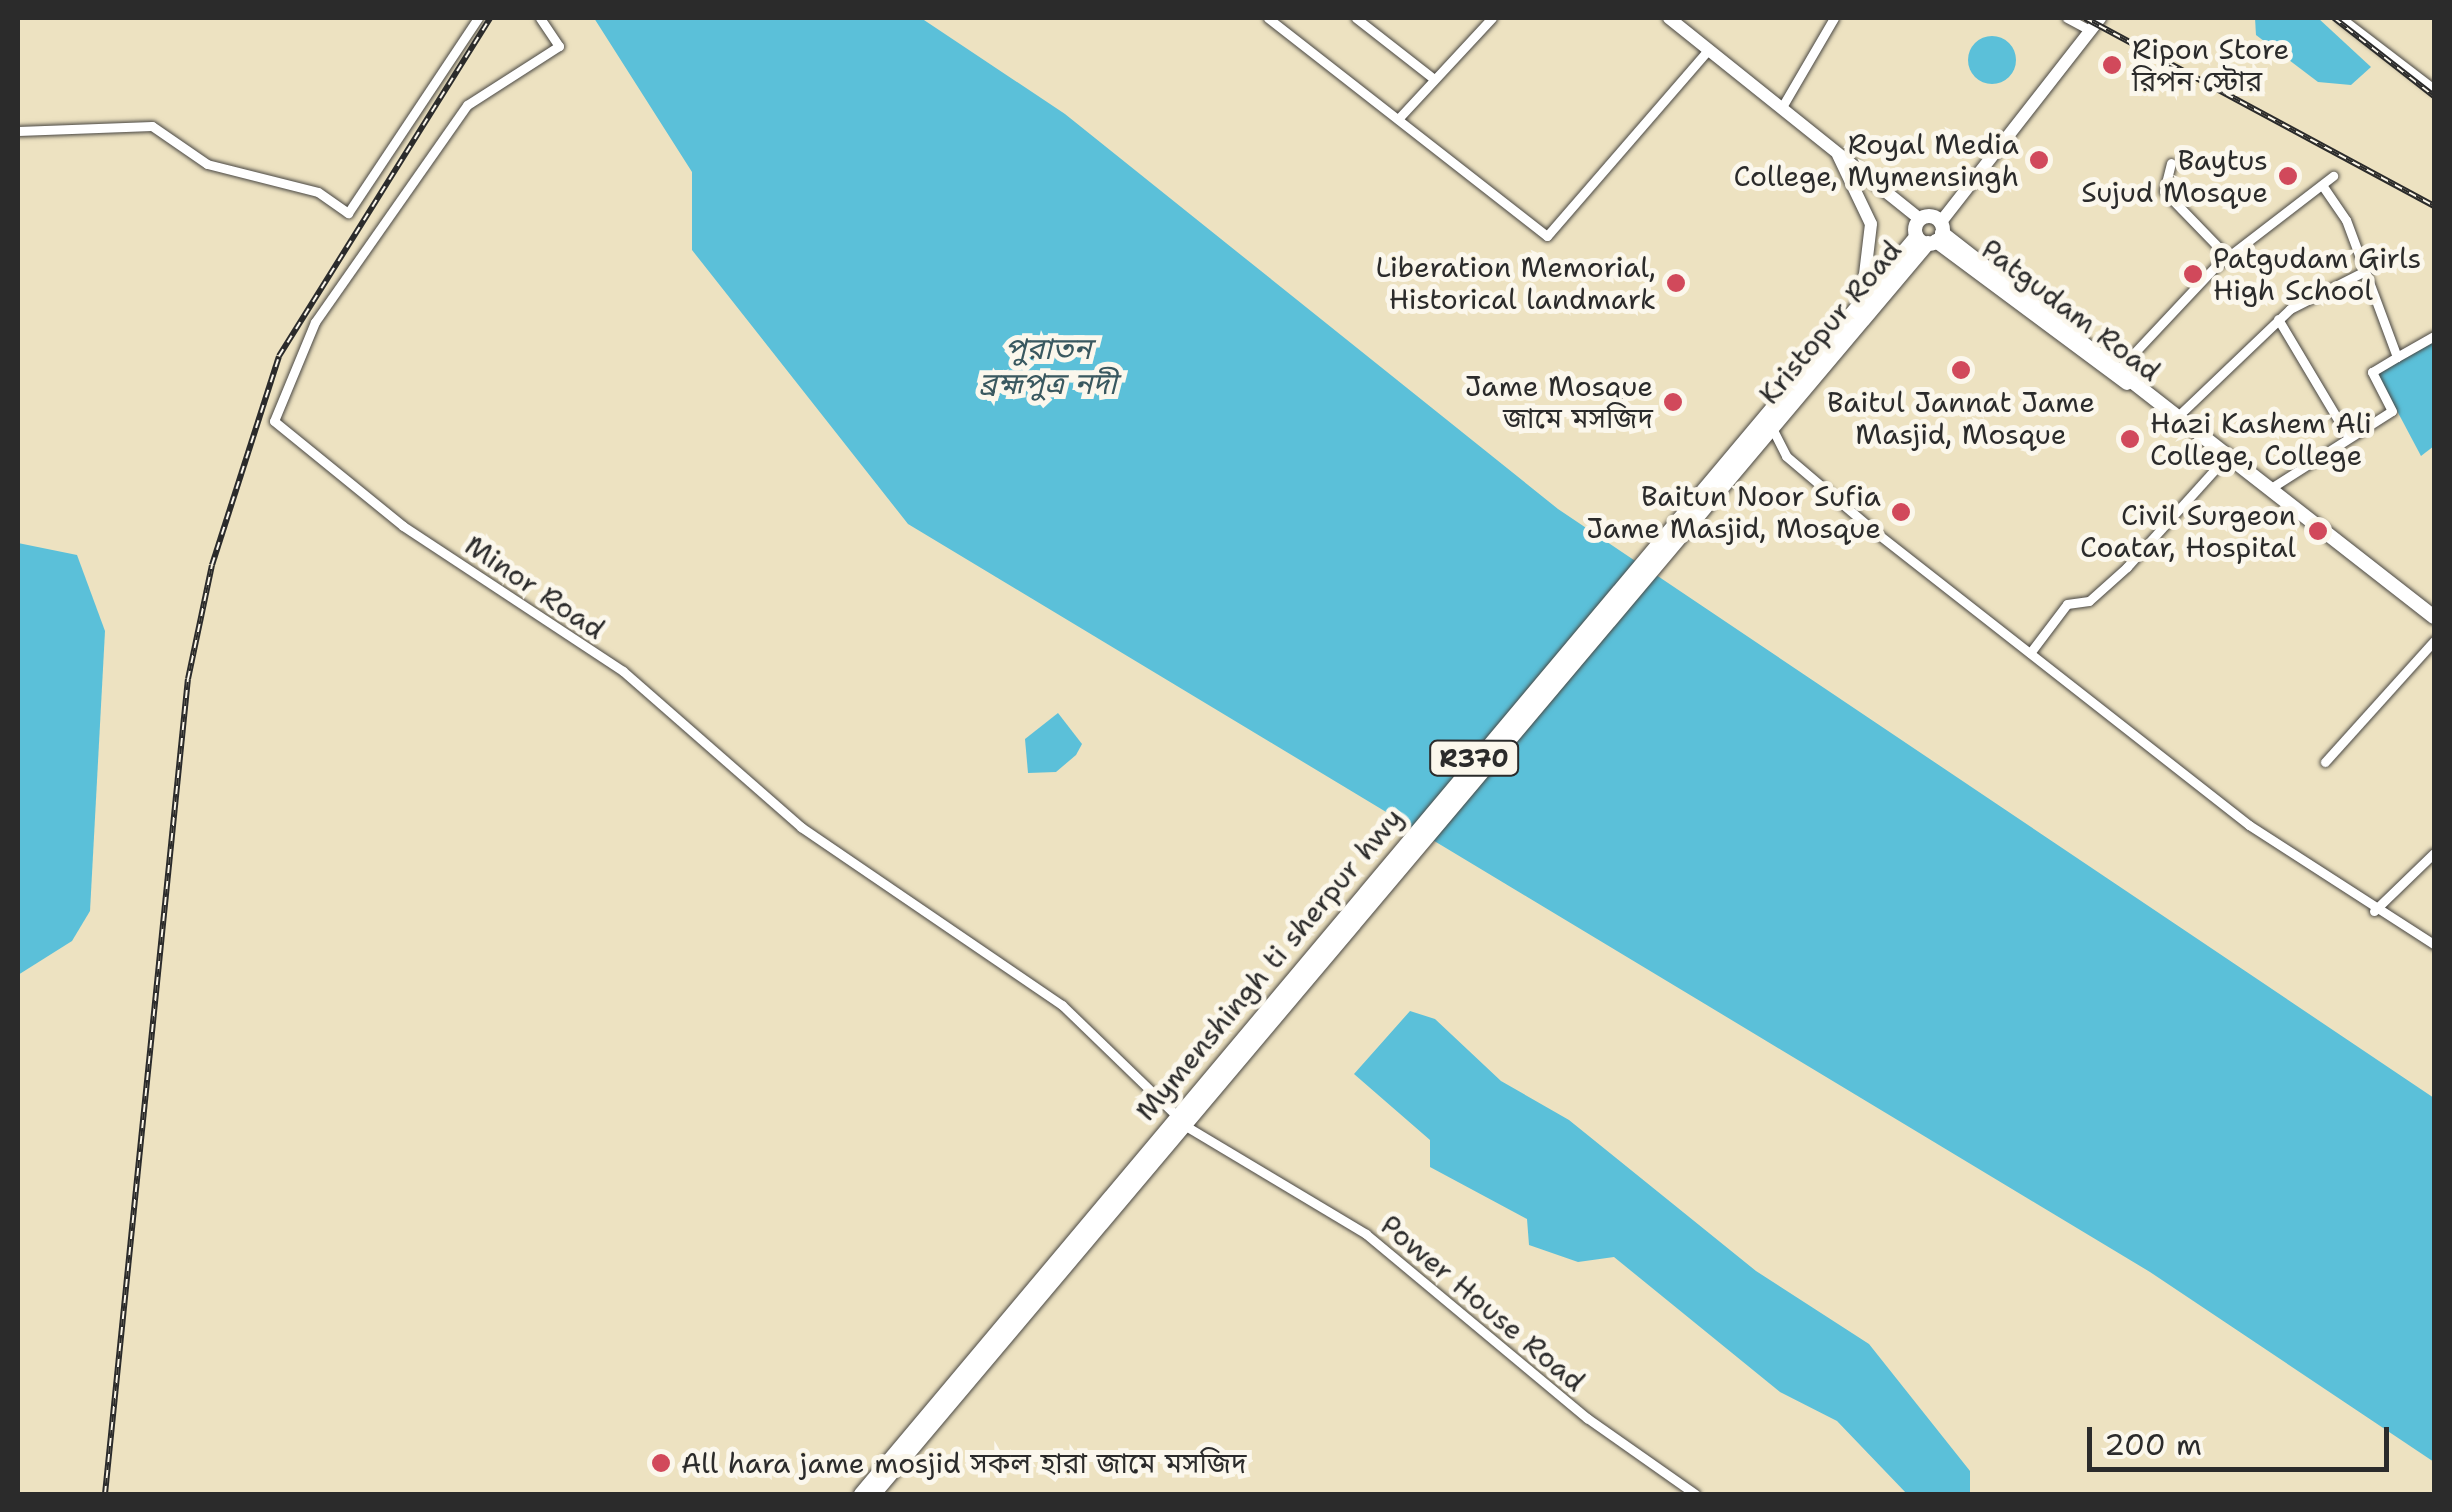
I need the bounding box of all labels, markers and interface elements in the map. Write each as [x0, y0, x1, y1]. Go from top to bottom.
place label: Ripon Store রিপন স্টোর [2132, 32, 2289, 98]
marker: Ripon Store রিপন স্টোর [2101, 54, 2123, 76]
place label: Royal Media College, Mymensingh [1734, 127, 2019, 193]
place label: Baytus Sujud Mosque [2081, 143, 2268, 209]
marker: Royal Media College, Mymensingh [2028, 149, 2050, 171]
marker: Baytus Sujud Mosque [2277, 165, 2299, 187]
street label: Patgudam Road [1975, 232, 2167, 388]
street label: Kristopur Road [1752, 233, 1908, 411]
place label: Patgudam Girls High School [2213, 241, 2421, 307]
place label: Liberation Memorial, Historical landmark [1375, 250, 1656, 316]
marker: Patgudam Girls High School [2182, 263, 2204, 285]
marker: Liberation Memorial, Historical landmark [1665, 272, 1687, 294]
water label: পুরাতন ব্রহ্মপুত্র নদী [979, 331, 1117, 402]
marker: Baitul Jannat Jame Masjid, Mosque [1950, 359, 1972, 381]
place label: Jame Mosque জামে মসজিদ [1465, 369, 1653, 435]
place label: Baitul Jannat Jame Masjid, Mosque [1827, 385, 2095, 451]
marker: Jame Mosque জামে মসজিদ [1662, 391, 1684, 413]
place label: Hazi Kashem Ali College, College [2150, 406, 2372, 472]
marker: Hazi Kashem Ali College, College [2119, 428, 2141, 450]
place label: Baitun Noor Sufia Jame Masjid, Mosque [1586, 479, 1881, 545]
place label: Civil Surgeon Coatar, Hospital [2080, 498, 2296, 564]
marker: Baitun Noor Sufia Jame Masjid, Mosque [1890, 501, 1912, 523]
marker: Civil Surgeon Coatar, Hospital [2305, 518, 2331, 544]
street label: Minor Road [459, 528, 611, 646]
road number: R370 [1429, 738, 1519, 778]
street label: Mymenshingh ti sherpur hwy [1128, 801, 1410, 1127]
street label: Power House Road [1374, 1208, 1592, 1398]
scale bar [2092, 1407, 2394, 1469]
text: 200 m [2104, 1424, 2202, 1465]
place label: All hara jame mosjid সকল হারা জামে মসজিদ [681, 1446, 1247, 1480]
marker: All hara jame mosjid সকল হারা জামে মসজিদ [650, 1452, 672, 1474]

